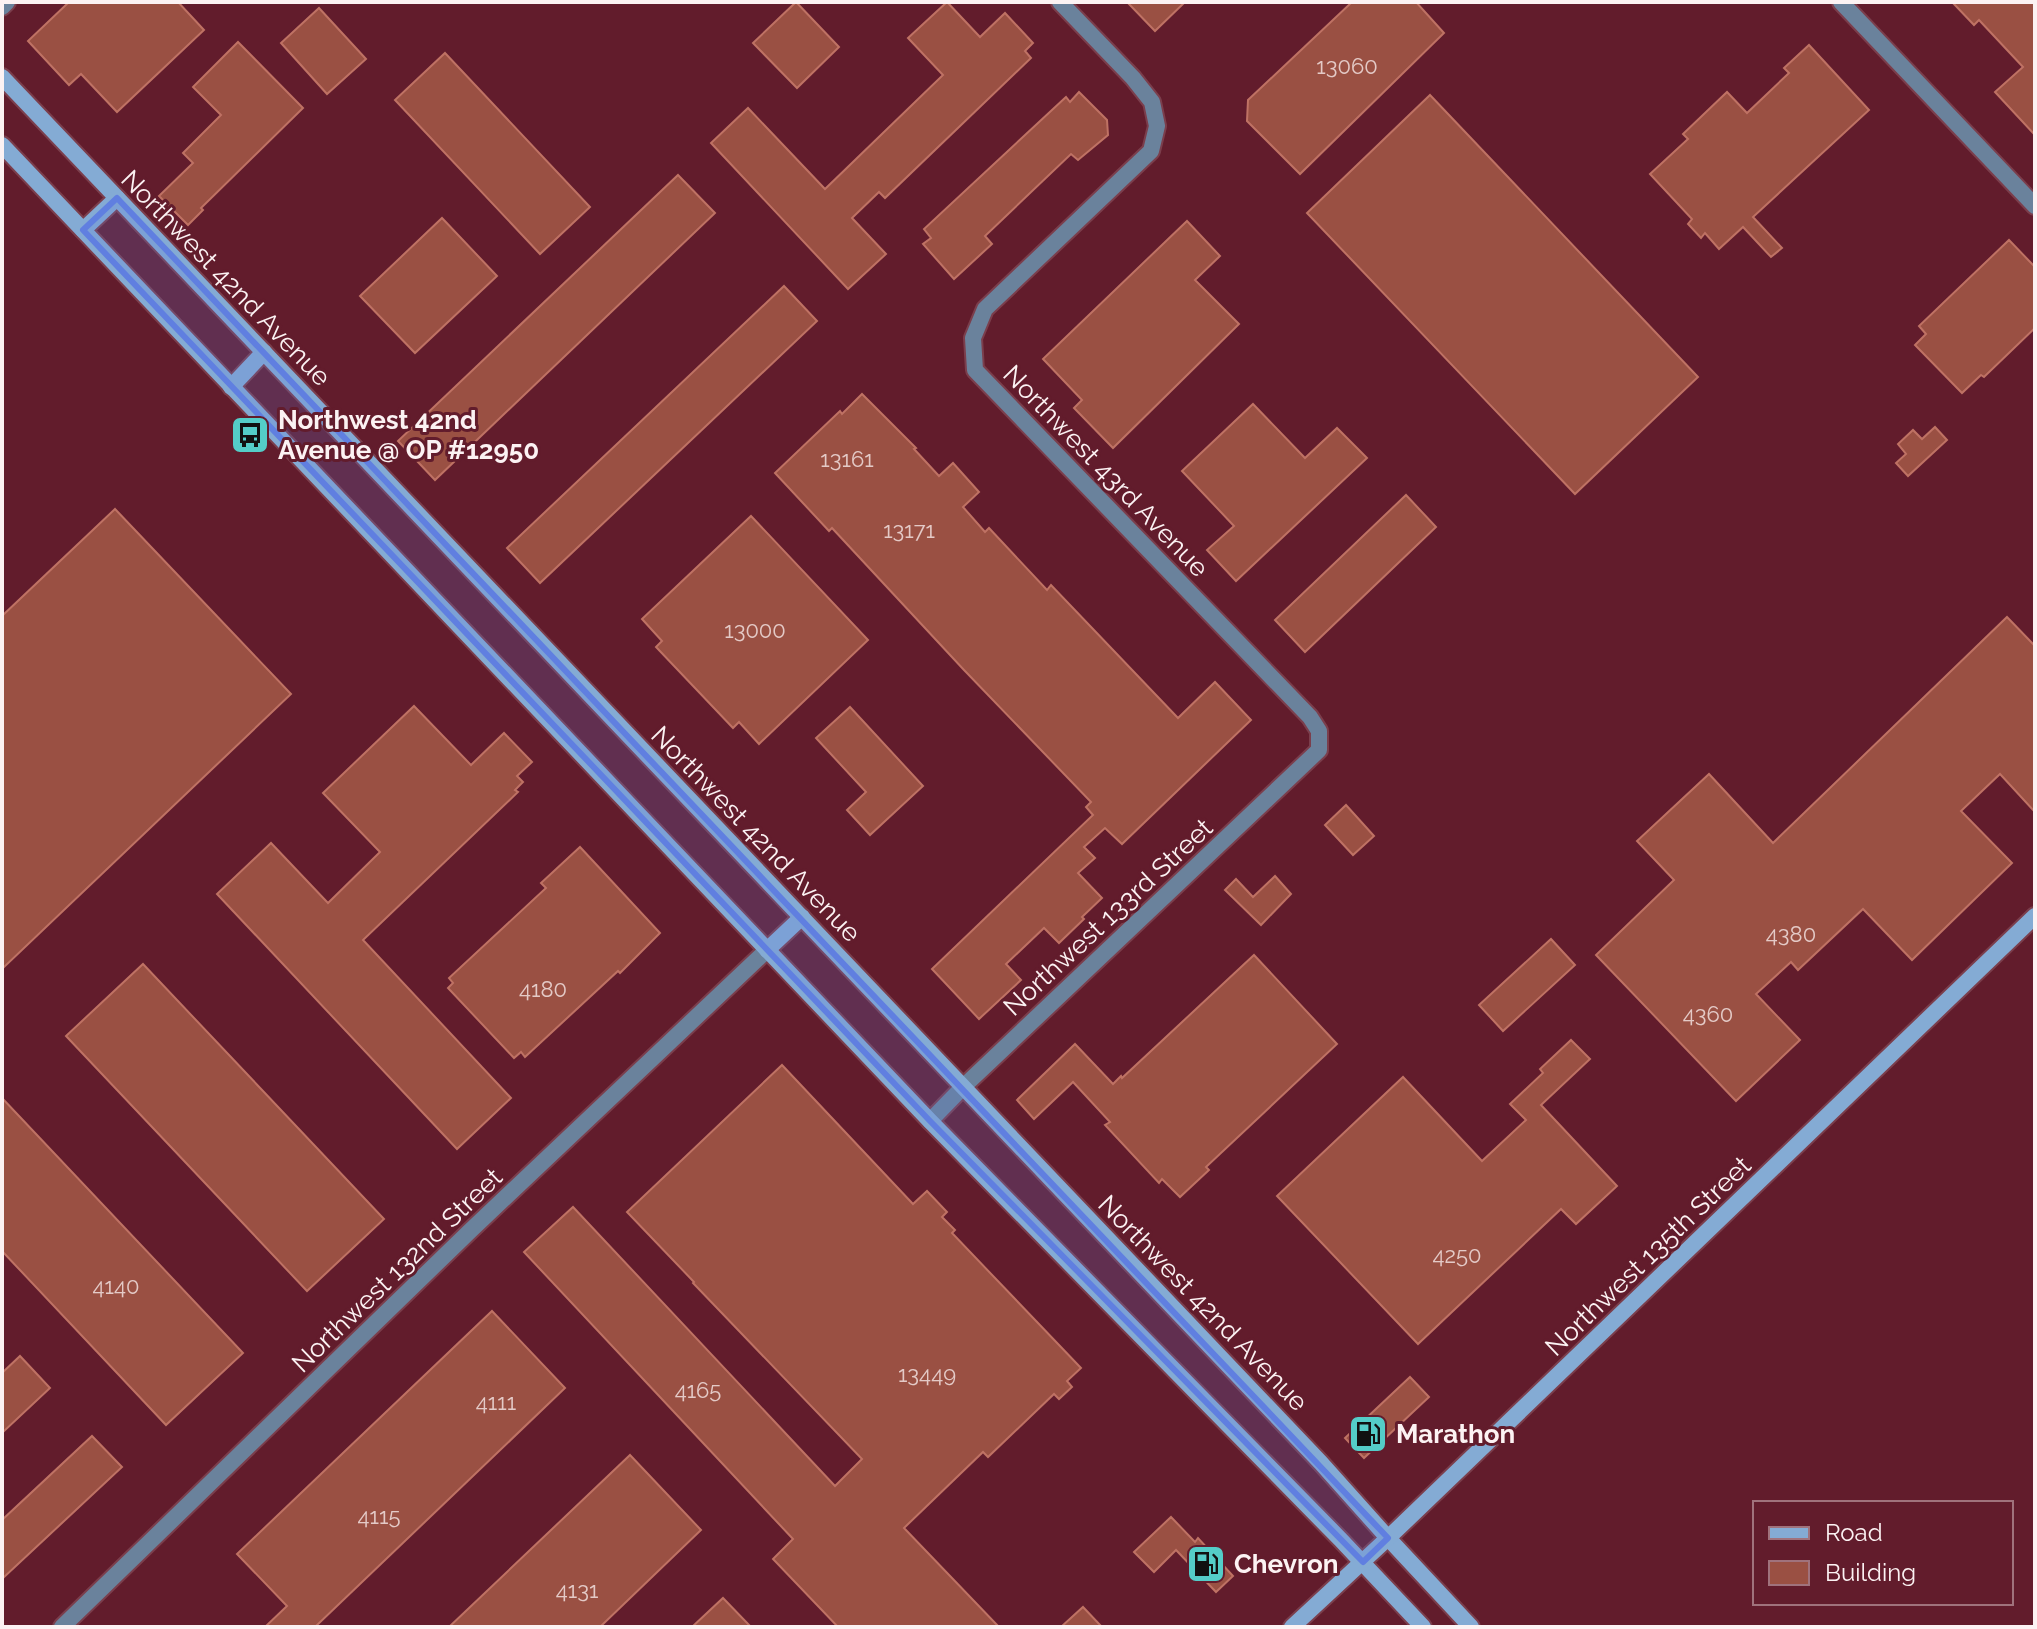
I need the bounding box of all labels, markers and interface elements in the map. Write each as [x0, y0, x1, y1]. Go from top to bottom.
house number: 13060 [1316, 53, 1378, 79]
street label: Northwest 42nd Avenue [115, 164, 337, 392]
street label: Northwest 43rd Avenue [997, 359, 1215, 583]
place label: Northwest 42nd Avenue @ OP #12950 [278, 405, 539, 465]
bus stop icon: Northwest 42nd Avenue @ OP #12950 [229, 414, 271, 456]
house number: 13161 [820, 446, 874, 472]
house number: 13171 [883, 517, 935, 543]
house number: 13000 [724, 617, 786, 643]
street label: Northwest 42nd Avenue [645, 720, 867, 948]
street label: Northwest 133rd Street [997, 812, 1219, 1022]
house number: 4380 [1766, 921, 1816, 947]
house number: 4180 [519, 976, 567, 1002]
house number: 4360 [1683, 1001, 1733, 1027]
street label: Northwest 135th Street [1539, 1150, 1757, 1362]
street label: Northwest 132nd Street [286, 1162, 508, 1378]
street label: Northwest 42nd Avenue [1092, 1189, 1314, 1417]
house number: 4250 [1433, 1242, 1481, 1268]
house number: 4140 [93, 1273, 139, 1299]
house number: 13449 [898, 1361, 956, 1387]
house number: 4165 [675, 1377, 721, 1403]
house number: 4111 [476, 1389, 516, 1415]
fuel station icon: Marathon [1347, 1413, 1389, 1455]
place label: Marathon [1396, 1419, 1515, 1449]
legend [1753, 1501, 2013, 1605]
house number: 4115 [358, 1503, 400, 1529]
text: Road [1825, 1518, 1883, 1547]
fuel station icon: Chevron [1185, 1543, 1227, 1585]
place label: Chevron [1234, 1549, 1338, 1579]
text: Building [1825, 1558, 1916, 1587]
house number: 4131 [556, 1577, 598, 1603]

